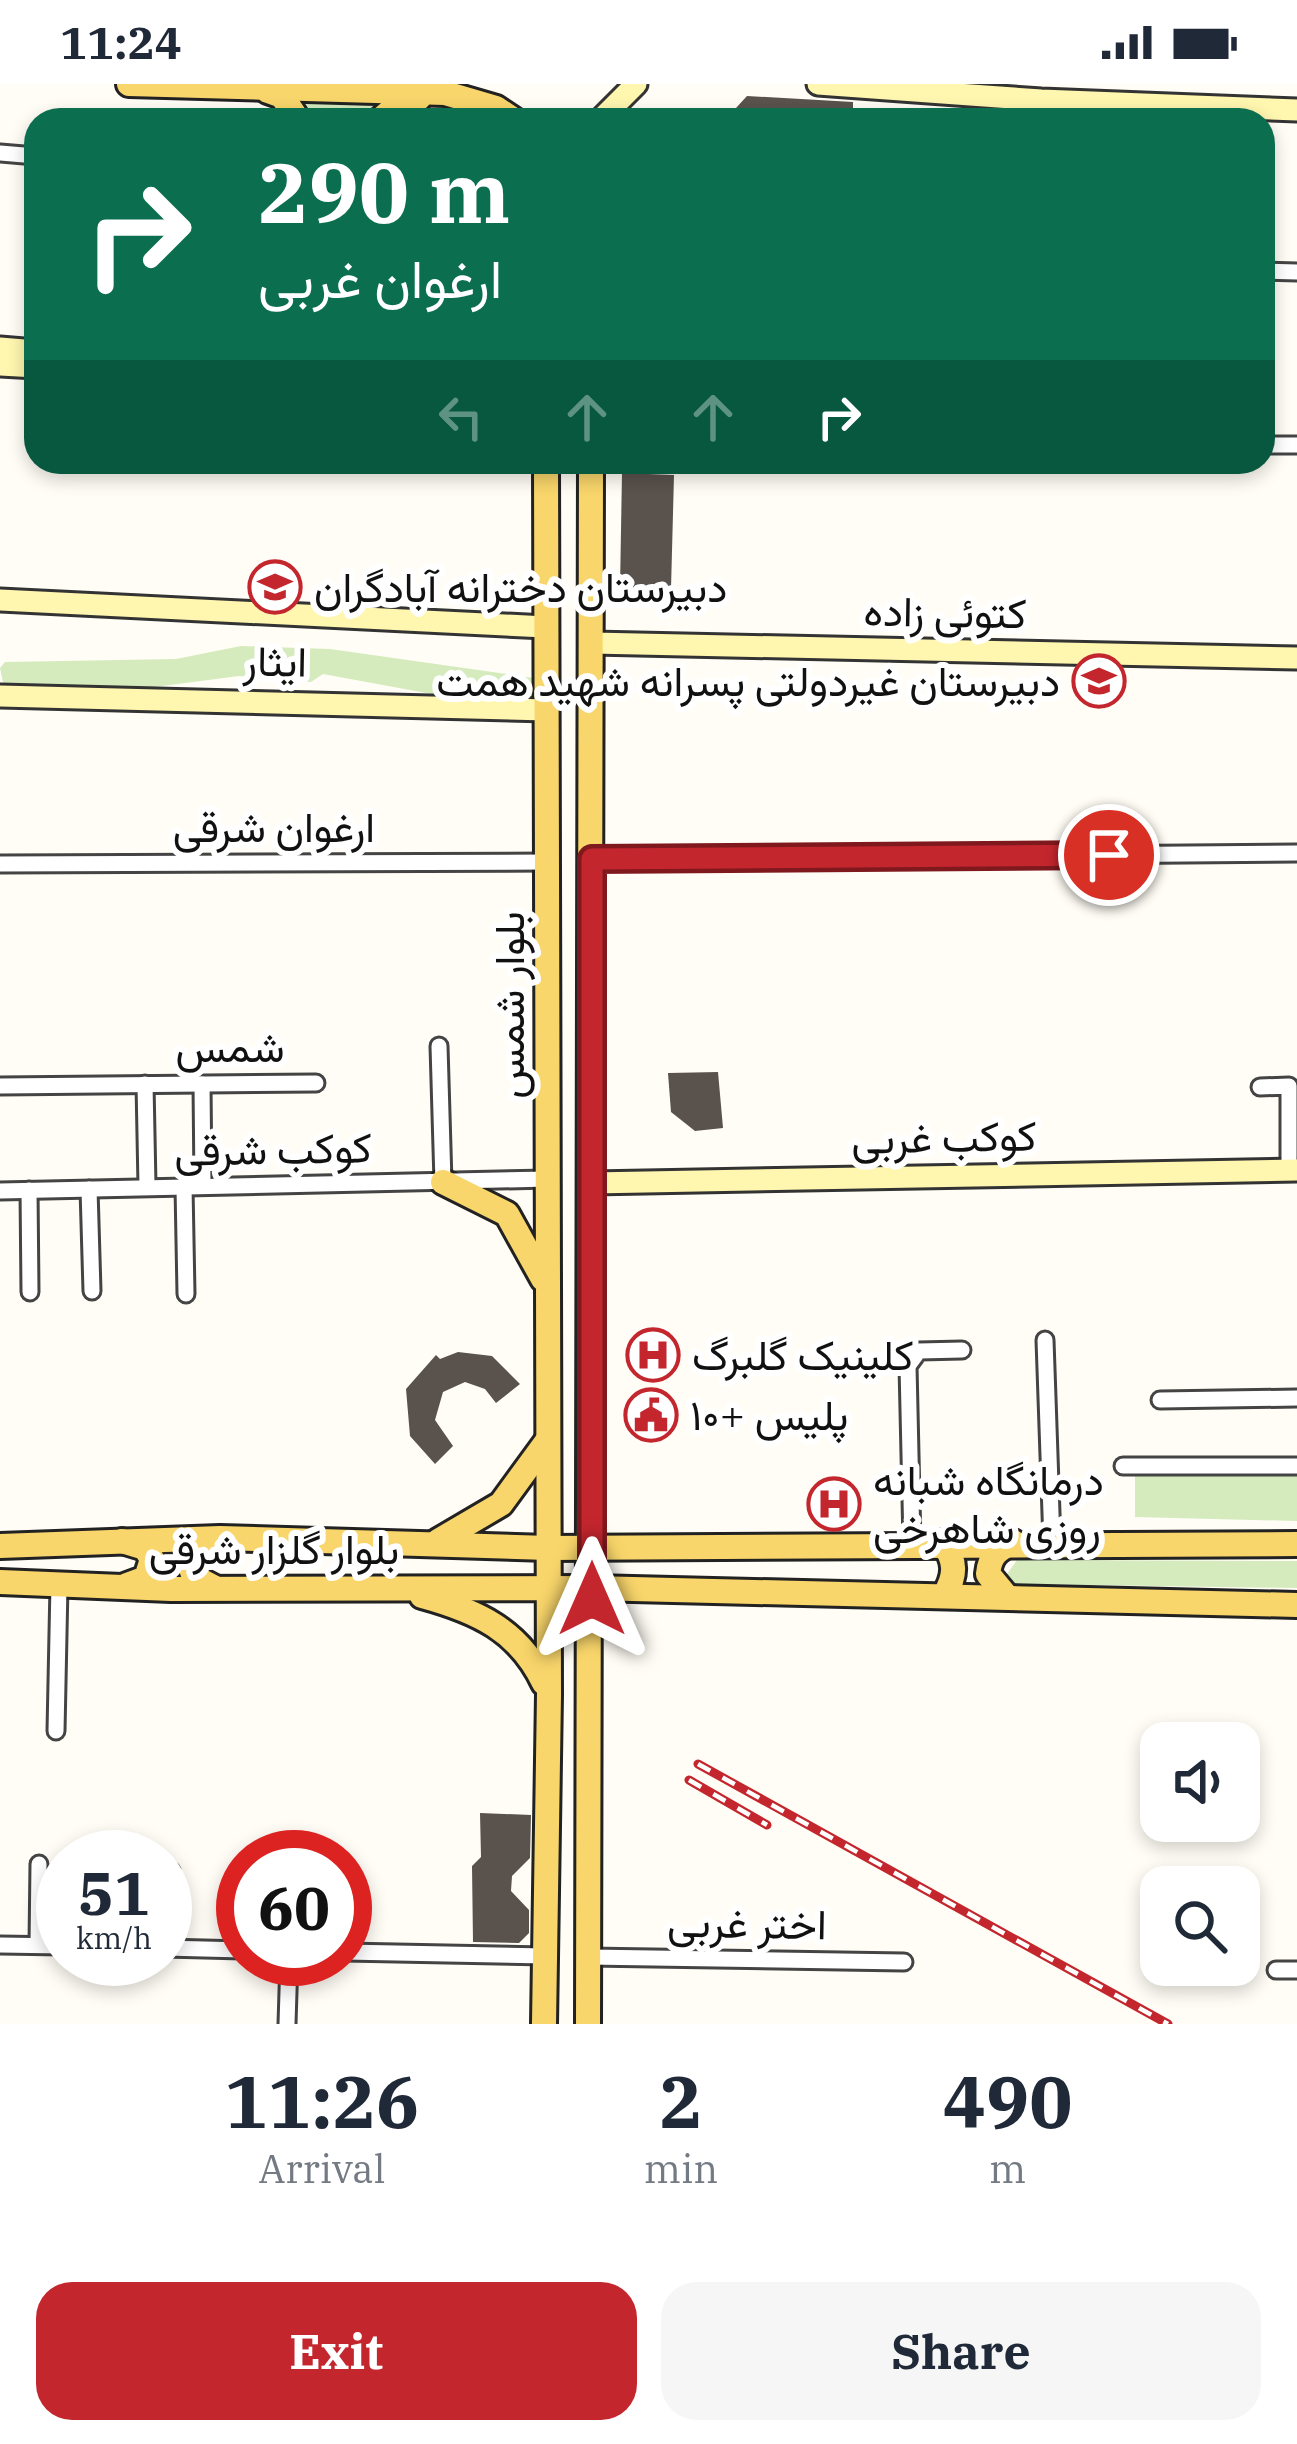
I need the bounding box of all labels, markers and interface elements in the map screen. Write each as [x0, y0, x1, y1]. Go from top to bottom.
text: 11:24 [60, 13, 182, 71]
text: 290 m [258, 137, 510, 246]
icon: right [60, 156, 216, 312]
text: ارغوان غربی [258, 243, 502, 313]
icon: left [428, 384, 494, 450]
icon: ahead [554, 384, 620, 450]
icon: ahead [680, 384, 746, 450]
icon: right [806, 384, 872, 450]
school or university icon: دبيرستان دخترانه آبادگران [247, 559, 303, 615]
place label: دبيرستان دخترانه آبادگران [314, 559, 727, 614]
street label: کتوئی زاده [863, 583, 1027, 640]
street label: ایثار [241, 632, 308, 689]
place label: دبیرستان غیردولتی پسرانه شهید همت [436, 653, 1060, 710]
school or university icon: دبیرستان غیردولتی پسرانه شهید همت [1071, 653, 1127, 709]
street label: ارغوان شرقی [173, 799, 375, 854]
pin [1058, 804, 1160, 906]
icon: arrive [1076, 822, 1142, 888]
street label: بلوار شمس [481, 911, 536, 1099]
street label: شمس [175, 1019, 285, 1074]
street label: کوکب غربی [851, 1107, 1037, 1166]
street label: کوکب شرقی [174, 1119, 372, 1178]
hospital icon: کلینیک گلبرگ [625, 1327, 681, 1383]
place label: کلینیک گلبرگ [692, 1327, 914, 1382]
public building icon: پلیس +۱۰ [623, 1387, 679, 1443]
place label: پلیس +۱۰ [690, 1387, 848, 1444]
place label: درمانگاه شبانه روزی شاهرخی [873, 1452, 1104, 1555]
hospital icon: درمانگاه شبانه روزی شاهرخی [806, 1476, 862, 1532]
street label: بلوار گلزار شرقی [149, 1521, 399, 1576]
position arrow [529, 1536, 655, 1662]
map controls [1140, 1722, 1260, 1986]
button: sound [1140, 1722, 1260, 1842]
speed limit sign: 60 [216, 1830, 372, 1986]
text: 51 [78, 1853, 150, 1932]
button: search [1140, 1866, 1260, 1986]
street label: اختر غربی [667, 1894, 827, 1951]
text: km/h [76, 1918, 152, 1957]
text: 11:26 [225, 2054, 419, 2148]
text: 2 [659, 2054, 703, 2148]
text: 490 [943, 2054, 1072, 2148]
text: Arrival [258, 2143, 385, 2194]
text: min [644, 2143, 718, 2194]
text: m [989, 2143, 1026, 2194]
button: Exit [36, 2282, 637, 2420]
button: Share [661, 2282, 1261, 2420]

